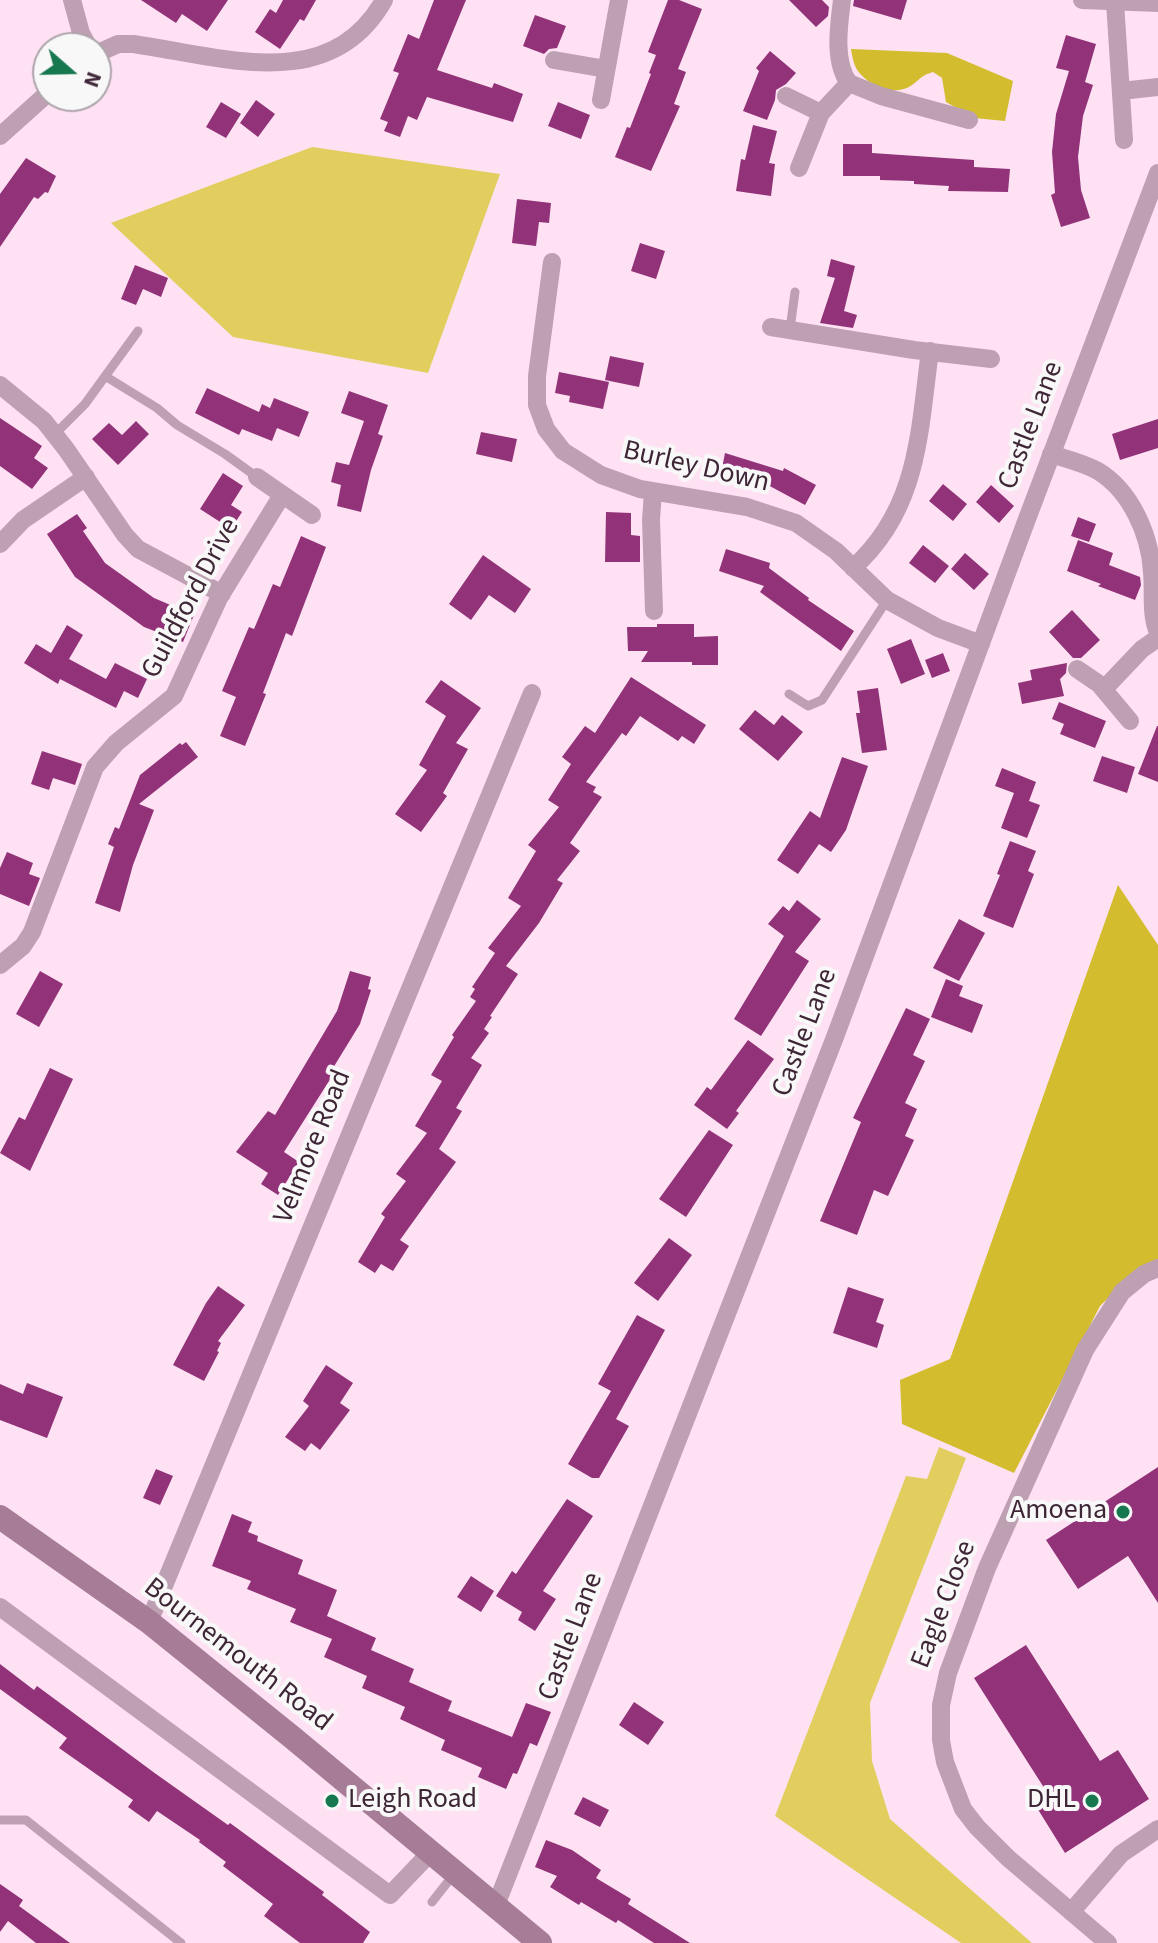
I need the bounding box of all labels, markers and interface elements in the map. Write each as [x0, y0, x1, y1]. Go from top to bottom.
north arrow [32, 32, 112, 112]
text: N [75, 67, 110, 92]
street label: Castle Lane [992, 357, 1072, 495]
street label: Burley Down [620, 435, 772, 501]
street label: Guildford Drive [136, 513, 248, 685]
street label: Castle Lane [766, 964, 846, 1102]
street label: Velmore Road [268, 1065, 360, 1229]
place label: Amoena [1010, 1495, 1107, 1529]
marker: Amoena [1114, 1503, 1132, 1521]
street label: Eagle Close [905, 1537, 985, 1673]
street label: Castle Lane [532, 1568, 612, 1706]
street label: Bournemouth Road [136, 1572, 338, 1740]
place label: Leigh Road [348, 1784, 477, 1818]
place label: DHL [1027, 1784, 1076, 1818]
marker: Leigh Road [323, 1792, 341, 1810]
marker: DHL [1083, 1792, 1101, 1810]

